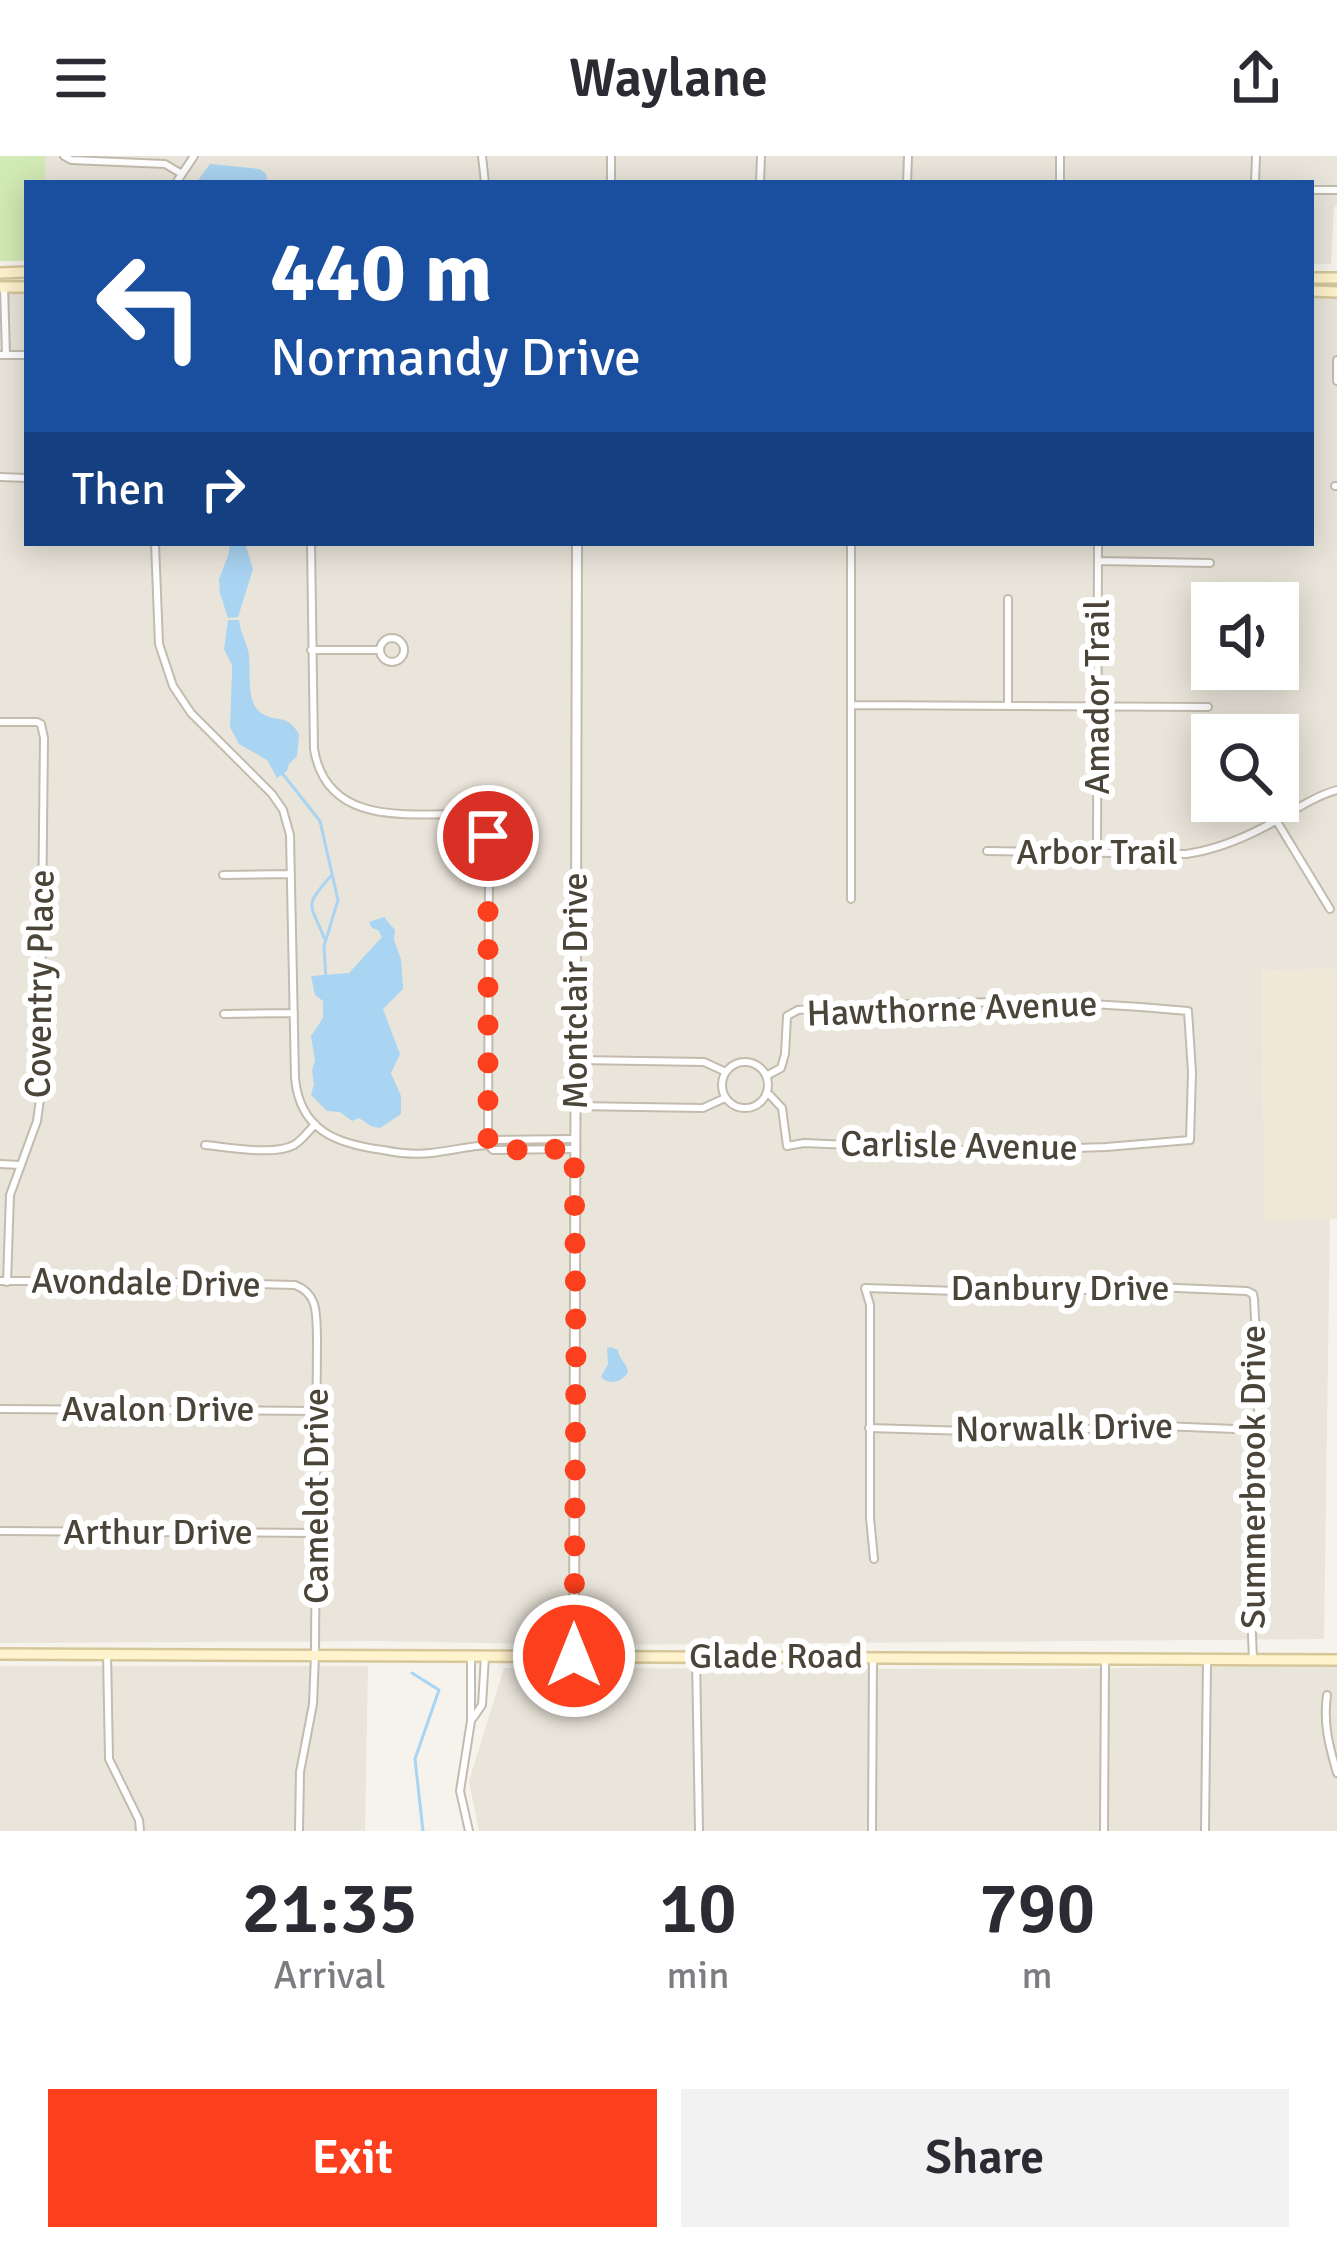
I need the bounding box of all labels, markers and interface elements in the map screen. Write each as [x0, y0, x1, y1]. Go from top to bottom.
icon: menu [48, 45, 114, 111]
text: Waylane [569, 45, 768, 112]
icon: share [1223, 45, 1289, 111]
text: 440 m [270, 221, 492, 325]
icon: left [72, 228, 228, 384]
text: Normandy Drive [270, 324, 641, 391]
icon: right [190, 456, 256, 522]
text: Then [72, 462, 166, 517]
map controls [1191, 582, 1299, 822]
button: sound [1191, 582, 1299, 690]
street label: Amador Trail [1075, 599, 1120, 795]
button: search [1191, 714, 1299, 822]
pin [437, 785, 539, 887]
icon: arrive [455, 803, 521, 869]
street label: Arbor Trail [1016, 830, 1178, 875]
street label: Coventry Place [16, 869, 64, 1099]
street label: Montclair Drive [553, 872, 598, 1110]
street label: Hawthorne Avenue [806, 981, 1098, 1037]
street label: Carlisle Avenue [840, 1121, 1078, 1171]
street label: Avondale Drive [31, 1258, 261, 1308]
street label: Danbury Drive [950, 1266, 1170, 1311]
street label: Summerbrook Drive [1231, 1325, 1276, 1629]
street label: Avalon Drive [61, 1387, 255, 1432]
street label: Camelot Drive [294, 1388, 339, 1604]
street label: Norwalk Drive [955, 1404, 1173, 1452]
street label: Arthur Drive [63, 1510, 253, 1555]
position arrow [511, 1593, 637, 1719]
street label: Glade Road [689, 1634, 863, 1679]
text: 21:35 [242, 1864, 418, 1953]
text: 10 [659, 1864, 737, 1953]
text: 790 [979, 1864, 1095, 1953]
text: Arrival [273, 1951, 386, 1999]
text: min [667, 1951, 730, 1999]
text: m [1021, 1951, 1053, 1999]
button: Exit [48, 2089, 657, 2227]
button: Share [681, 2089, 1289, 2227]

